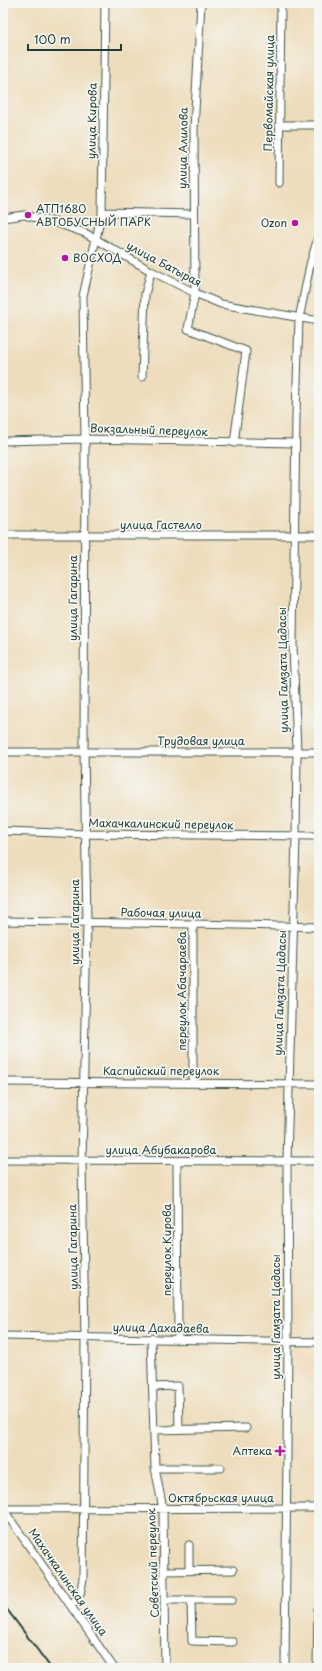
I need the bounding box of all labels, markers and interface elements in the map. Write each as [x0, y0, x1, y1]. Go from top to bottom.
scale bar [28, 26, 121, 52]
text: 100 m [34, 30, 71, 48]
street label: Первомайская улица [259, 34, 278, 151]
street label: улица Кирова [82, 82, 101, 159]
street label: улица Алилова [173, 107, 192, 189]
place label: АТП1680 АВТОБУСНЫЙ ПАРК [36, 200, 151, 230]
marker: АТП1680 АВТОБУСНЫЙ ПАРК [23, 210, 33, 220]
place label: Ozon [261, 214, 287, 231]
marker: Ozon [290, 218, 300, 228]
street label: улица Батырая [124, 237, 205, 291]
place label: ВОСХОД [73, 249, 122, 266]
marker: ВОСХОД [60, 253, 70, 263]
street label: Вокзальный переулок [90, 419, 209, 440]
street label: улица Гастелло [120, 516, 202, 533]
street label: улица Гагарина [64, 555, 81, 641]
street label: улица Гамзата Цадасы [273, 607, 292, 733]
street label: Трудовая улица [157, 732, 245, 749]
street label: Махачкалинский переулок [88, 814, 234, 833]
street label: улица Гагарина [66, 879, 83, 965]
street label: Рабочая улица [120, 903, 202, 922]
street label: улица Гамзата Цадасы [269, 930, 290, 1056]
street label: переулок Абачараева [173, 931, 190, 1051]
street label: Каспийский переулок [103, 1062, 220, 1079]
street label: улица Абубакарова [106, 1141, 217, 1158]
street label: переулок Кирова [158, 1203, 175, 1296]
street label: улица Гагарина [63, 1204, 82, 1290]
street label: улица Гамзата Цадасы [267, 1254, 284, 1380]
street label: улица Дахадаева [113, 1318, 209, 1337]
place label: Аптека [233, 1442, 272, 1459]
marker: Аптека [275, 1446, 285, 1456]
street label: Октябрьская улица [168, 1489, 274, 1506]
street label: Советский переулок [142, 1508, 163, 1618]
street label: Махачкалинская улица [25, 1524, 112, 1639]

